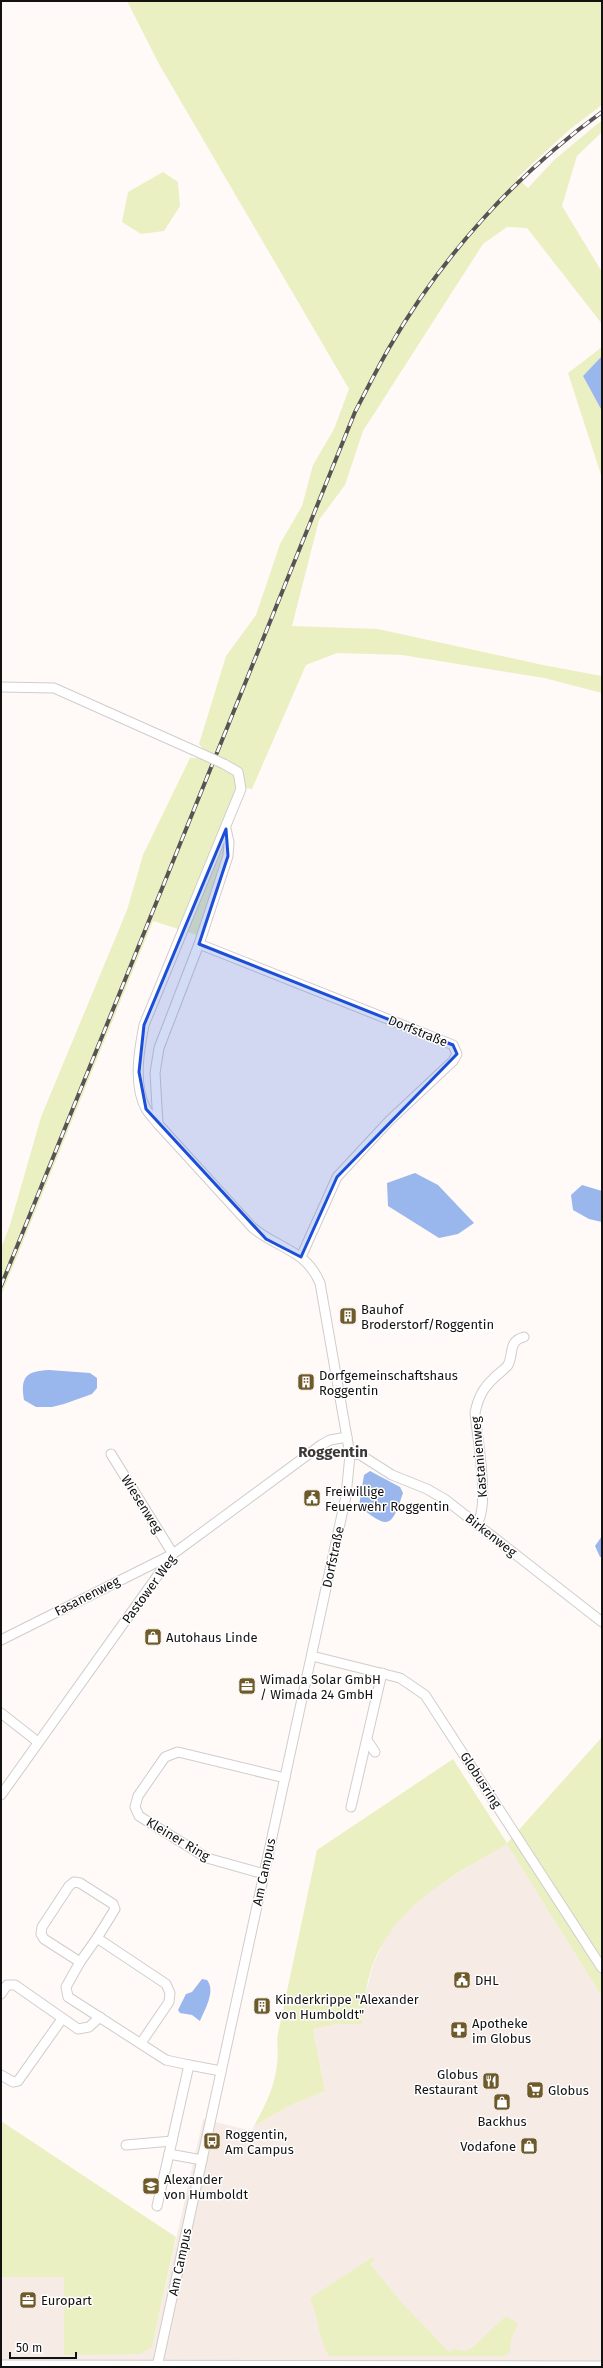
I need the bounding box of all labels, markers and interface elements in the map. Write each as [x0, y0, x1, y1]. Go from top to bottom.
street label: Dorfstraße [386, 1012, 450, 1050]
place label: Bauhof Broderstorf/Roggentin [361, 1302, 494, 1332]
building icon: Bauhof Broderstorf/Roggentin [338, 1306, 358, 1326]
place label: Dorfgemeinschaftshaus Roggentin [319, 1368, 458, 1398]
building icon: Dorfgemeinschaftshaus Roggentin [296, 1372, 316, 1392]
street label: Kastanienweg [468, 1416, 490, 1498]
district label: Roggentin [298, 1443, 368, 1461]
street label: Wiesenweg [118, 1472, 166, 1536]
place label: Freiwillige Feuerwehr Roggentin [325, 1484, 449, 1514]
public building icon: Freiwillige Feuerwehr Roggentin [302, 1488, 322, 1508]
street label: Birkenweg [462, 1510, 520, 1560]
street label: Dorfstraße [319, 1525, 347, 1589]
street label: Pastower Weg [119, 1552, 179, 1626]
street label: Fasanenweg [52, 1573, 122, 1619]
shop icon: Autohaus Linde [143, 1627, 163, 1647]
place label: Autohaus Linde [166, 1630, 258, 1645]
place label: Wimada Solar GmbH / Wimada 24 GmbH [260, 1672, 381, 1702]
office icon: Wimada Solar GmbH / Wimada 24 GmbH [237, 1676, 257, 1696]
street label: Globusring [457, 1749, 505, 1811]
street label: Kleiner Ring [144, 1814, 213, 1864]
street label: Am Campus [250, 1837, 278, 1907]
public building icon: DHL [452, 1970, 472, 1990]
place label: DHL [475, 1973, 499, 1988]
place label: Kinderkrippe "Alexander von Humboldt" [275, 1992, 419, 2022]
building icon: Kinderkrippe "Alexander von Humboldt" [252, 1996, 272, 2016]
place label: Apotheke im Globus [472, 2016, 531, 2046]
pharmacy icon: Apotheke im Globus [449, 2020, 469, 2040]
place label: Globus Restaurant [414, 2067, 478, 2097]
restaurant icon: Globus Restaurant [481, 2071, 501, 2091]
supermarket icon: Globus [525, 2080, 545, 2100]
place label: Globus [548, 2083, 589, 2098]
shop icon: Backhus [492, 2092, 512, 2112]
place label: Backhus [477, 2114, 527, 2129]
place label: Roggentin, Am Campus [225, 2127, 294, 2157]
bus stop icon: Roggentin, Am Campus [202, 2131, 222, 2151]
shop icon: Vodafone [519, 2136, 539, 2156]
place label: Vodafone [460, 2139, 516, 2154]
place label: Alexander von Humboldt [164, 2172, 248, 2202]
school or university icon: Alexander von Humboldt [141, 2176, 161, 2196]
street label: Am Campus [166, 2227, 194, 2297]
office icon: Europart [18, 2290, 38, 2310]
place label: Europart [41, 2293, 92, 2308]
scale bar [10, 2334, 76, 2360]
text: 50 m [16, 2341, 42, 2355]

